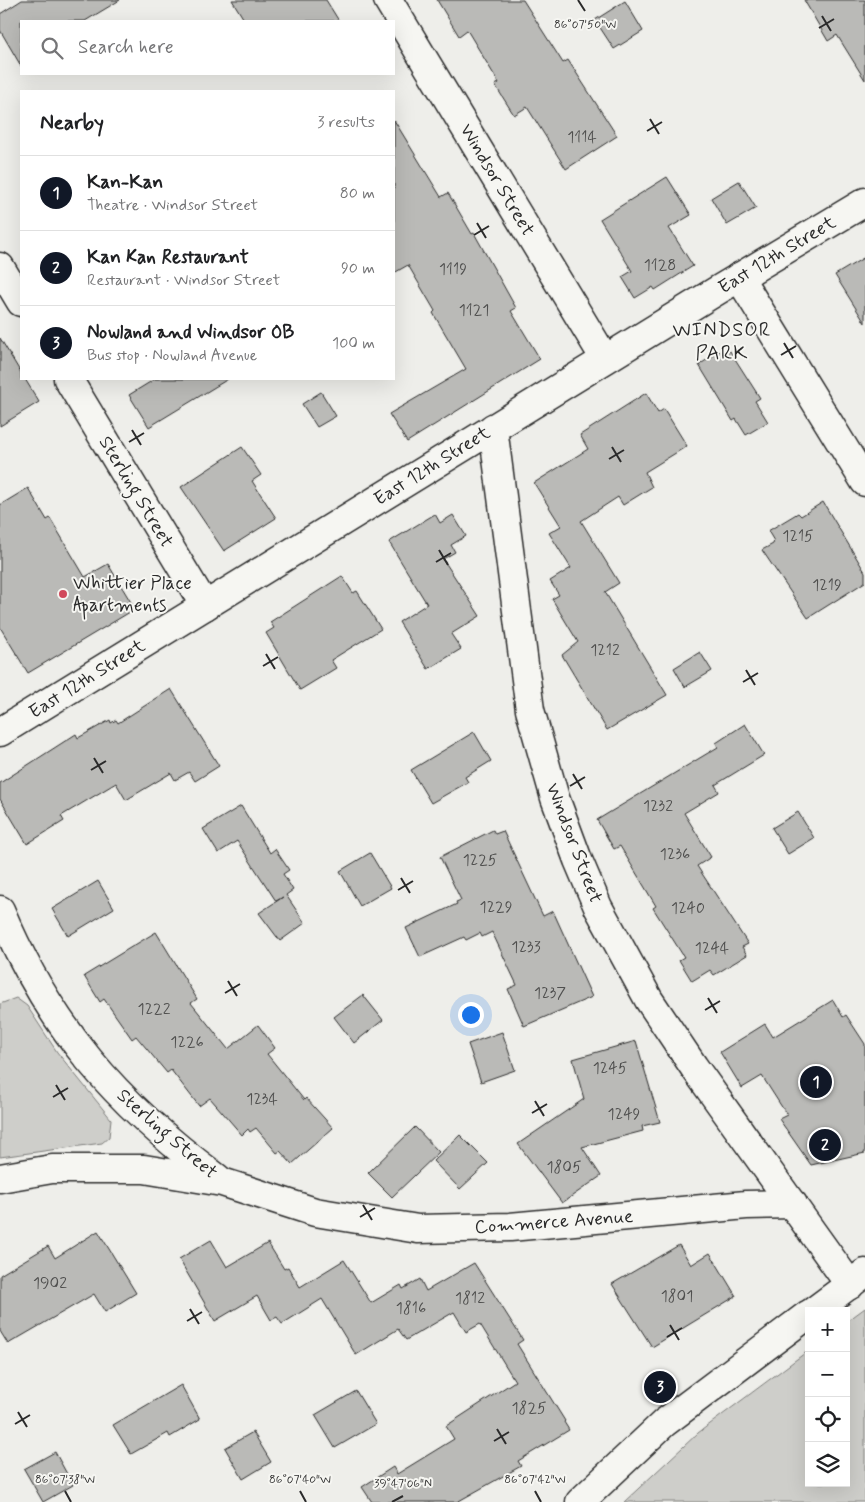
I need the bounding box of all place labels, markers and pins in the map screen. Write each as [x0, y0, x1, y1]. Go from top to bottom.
place label: Whittier Place Apartments [73, 571, 192, 620]
marker: Whittier Place Apartments [57, 588, 69, 600]
pin: 1 [800, 1063, 832, 1101]
pin: 2 [809, 1126, 841, 1164]
pin: 3 [644, 1368, 676, 1406]

